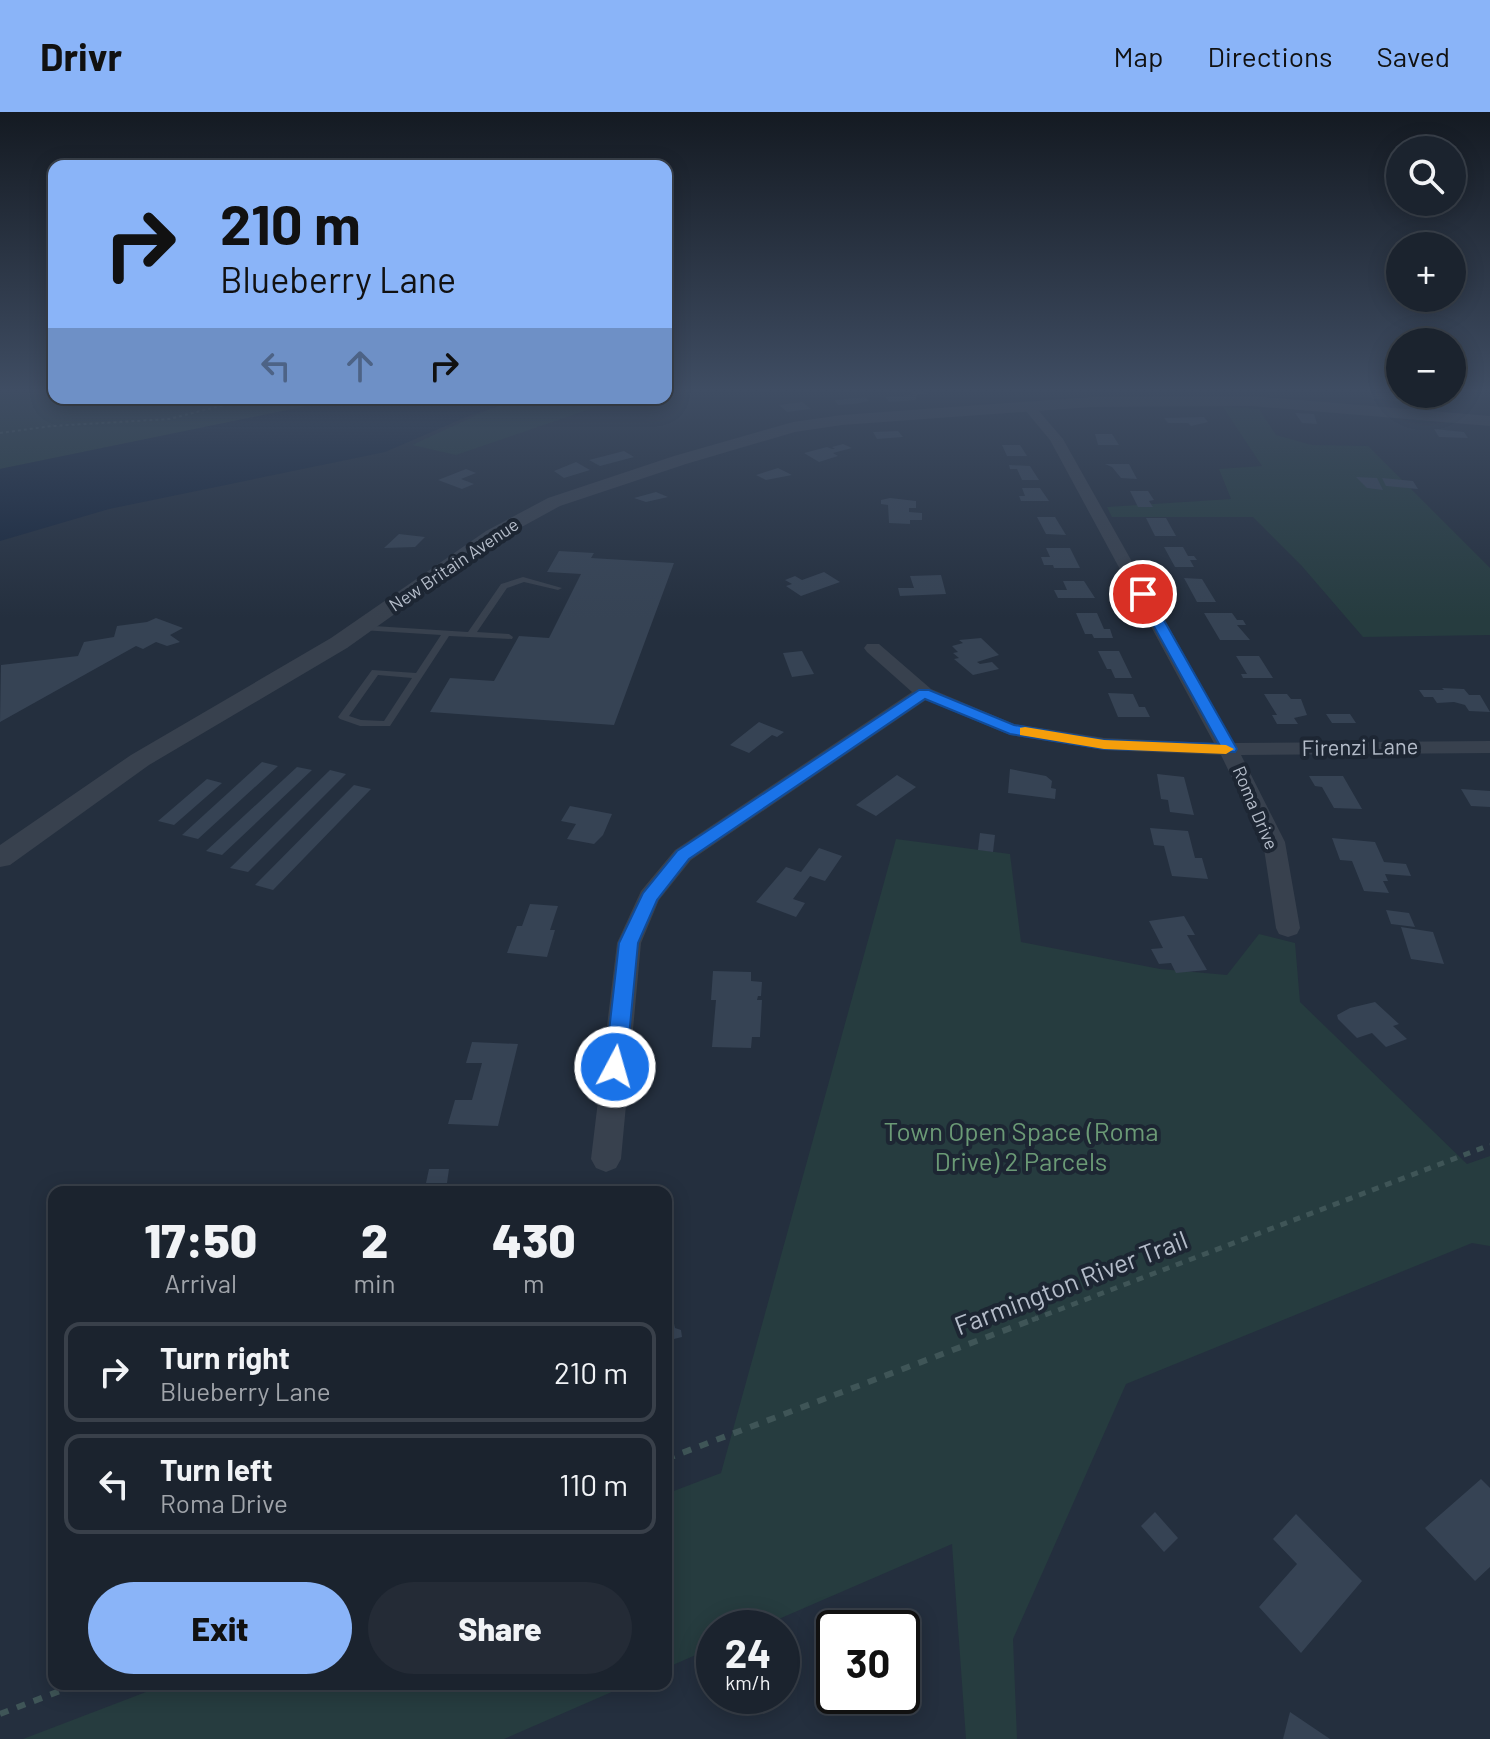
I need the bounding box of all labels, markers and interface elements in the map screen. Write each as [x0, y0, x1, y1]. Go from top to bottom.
text: Drivr [40, 33, 122, 79]
text: Map [1114, 39, 1163, 73]
text: Directions [1207, 39, 1333, 73]
text: Saved [1377, 39, 1450, 73]
map controls [1386, 136, 1466, 408]
button: search [1386, 136, 1466, 216]
text: 210 m [220, 189, 361, 256]
icon: right [88, 192, 192, 296]
button: + [1386, 232, 1466, 312]
text: Blueberry Lane [220, 257, 456, 300]
button: − [1386, 328, 1466, 408]
icon: left [254, 344, 298, 388]
icon: ahead [338, 344, 382, 388]
icon: right [422, 344, 466, 388]
street label: New Britain Avenue [385, 513, 522, 616]
pin [1109, 560, 1177, 628]
icon: arrive [1121, 572, 1165, 616]
street label: Firenzi Lane [1301, 732, 1418, 760]
street label: Roma Drive [1228, 763, 1283, 853]
position arrow [573, 1025, 657, 1109]
park label: Town Open Space (Roma Drive) 2 Parcels [884, 1115, 1158, 1176]
text: 17:50 [144, 1210, 257, 1268]
text: 2 [361, 1210, 388, 1268]
text: 430 [492, 1210, 576, 1268]
street label: Farmington River Trail [950, 1223, 1191, 1340]
text: Arrival [164, 1267, 237, 1298]
text: min [353, 1267, 396, 1298]
text: m [523, 1267, 545, 1298]
text: Turn right [160, 1339, 290, 1375]
icon: right [92, 1350, 136, 1394]
text: 210 m [554, 1354, 628, 1390]
text: Blueberry Lane [160, 1375, 331, 1406]
text: Turn left [160, 1451, 273, 1487]
icon: left [92, 1462, 136, 1506]
text: 110 m [559, 1466, 628, 1502]
text: Roma Drive [160, 1487, 288, 1518]
button: Exit [88, 1582, 352, 1674]
button: Share [368, 1582, 632, 1674]
speed limit sign: 30 [816, 1610, 920, 1714]
text: 24 [725, 1628, 771, 1676]
text: km/h [725, 1670, 771, 1694]

